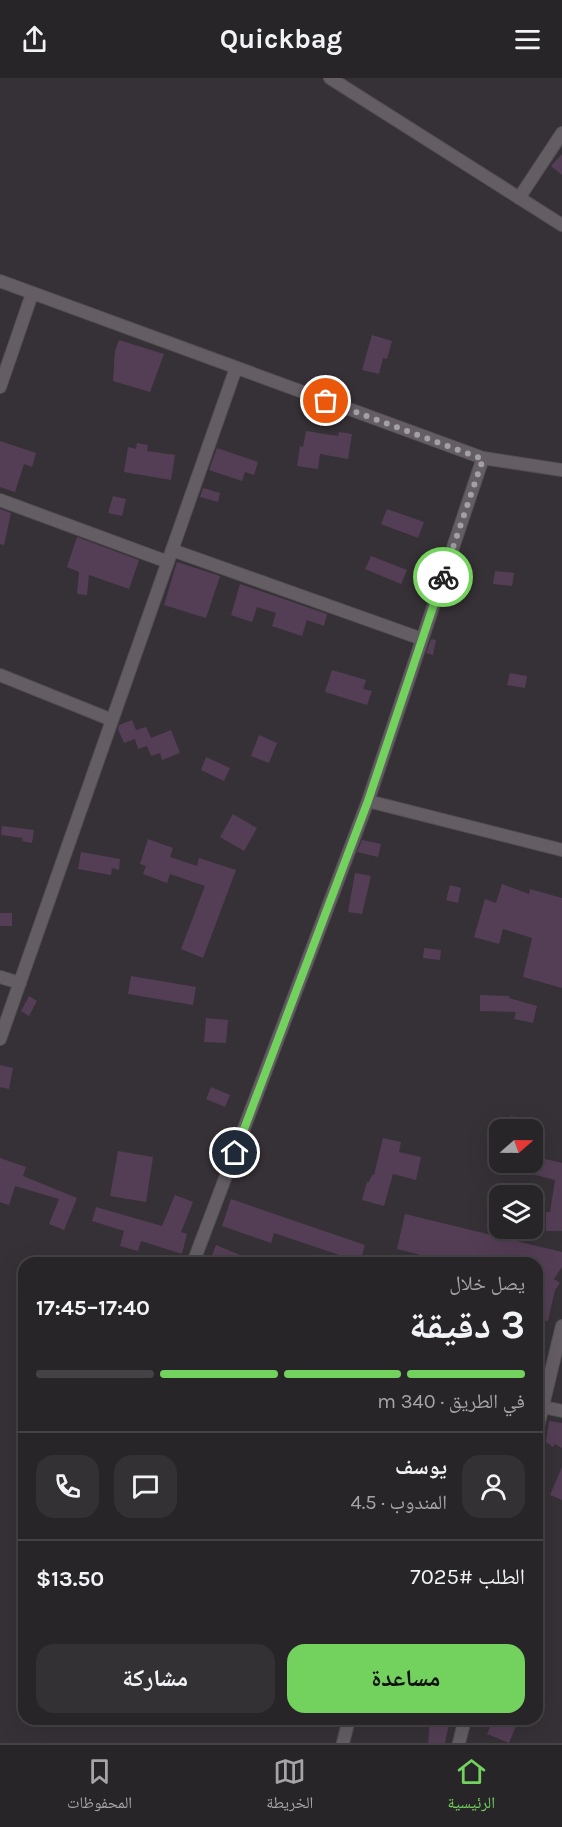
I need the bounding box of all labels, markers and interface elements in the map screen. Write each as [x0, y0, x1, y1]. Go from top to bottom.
icon: share [18, 23, 51, 56]
text: Quickbag [220, 23, 342, 55]
icon: menu [511, 23, 544, 56]
pin [300, 375, 351, 426]
icon: bag [309, 384, 342, 417]
courier [413, 547, 473, 607]
icon: bike [427, 561, 460, 594]
north arrow [489, 1119, 543, 1173]
map controls [489, 1119, 543, 1239]
pin [209, 1127, 260, 1178]
icon: home [218, 1136, 251, 1169]
button: layers [489, 1185, 543, 1239]
text: يصل خلال [449, 1272, 525, 1295]
text: 17:40–17:45 [36, 1295, 150, 1321]
text: 3 دقيقة [409, 1302, 525, 1348]
text: في الطريق · 340 m [377, 1390, 525, 1413]
text: يوسف [395, 1454, 447, 1480]
button: phone [36, 1455, 99, 1518]
button: chat [114, 1455, 177, 1518]
button: person [462, 1455, 525, 1518]
text: المندوب · 4.5 [351, 1491, 447, 1514]
text: الطلب #7025 [410, 1564, 525, 1590]
text: $13.50 [36, 1566, 104, 1592]
button: مشاركة [36, 1644, 275, 1713]
button: مساعدة [287, 1644, 525, 1713]
tab: المحفوظات [67, 1755, 132, 1818]
tab: الخريطة [266, 1755, 313, 1818]
tab: الرئيسية [448, 1755, 495, 1818]

